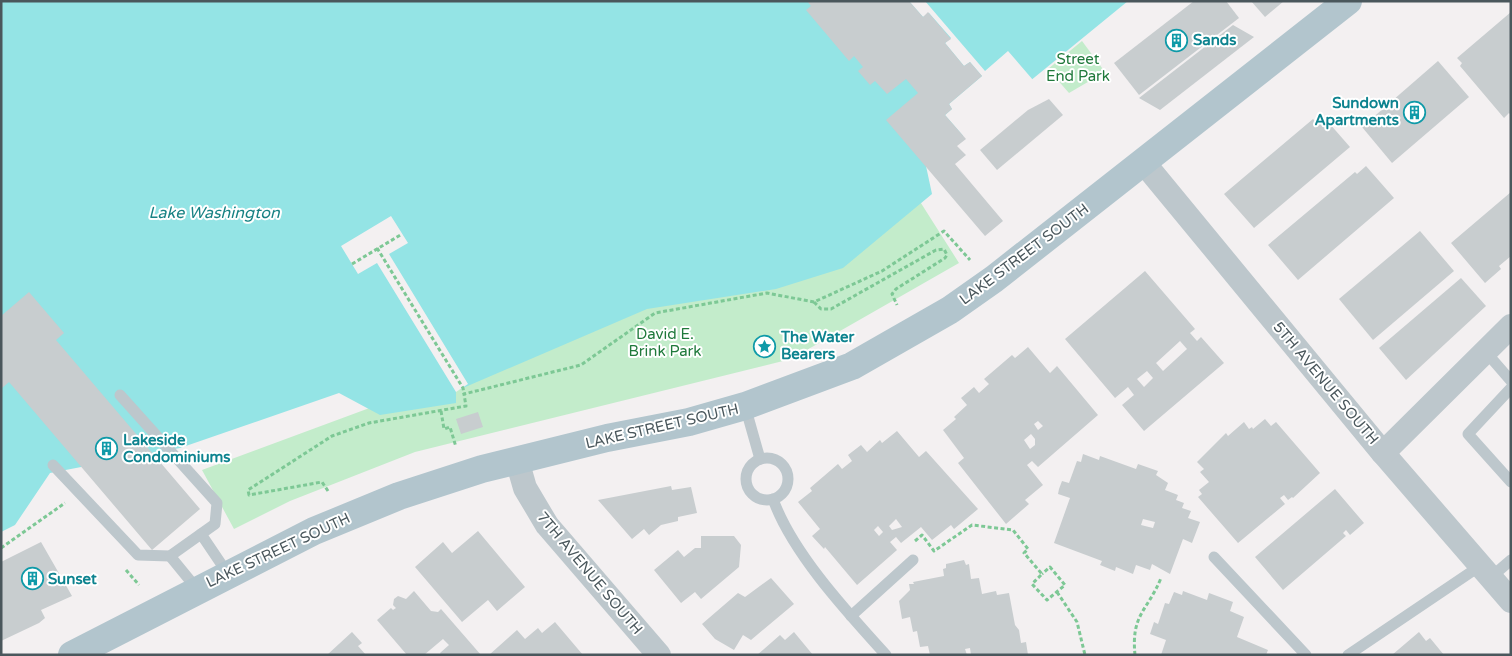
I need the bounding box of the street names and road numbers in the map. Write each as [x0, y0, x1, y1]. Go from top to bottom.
street label: LAKE STREET SOUTH [956, 200, 1092, 308]
street label: 5TH AVENUE SOUTH [1269, 318, 1383, 448]
street label: LAKE STREET SOUTH [583, 400, 741, 452]
street label: 7TH AVENUE SOUTH [533, 508, 647, 638]
street label: LAKE STREET SOUTH [203, 509, 353, 591]

